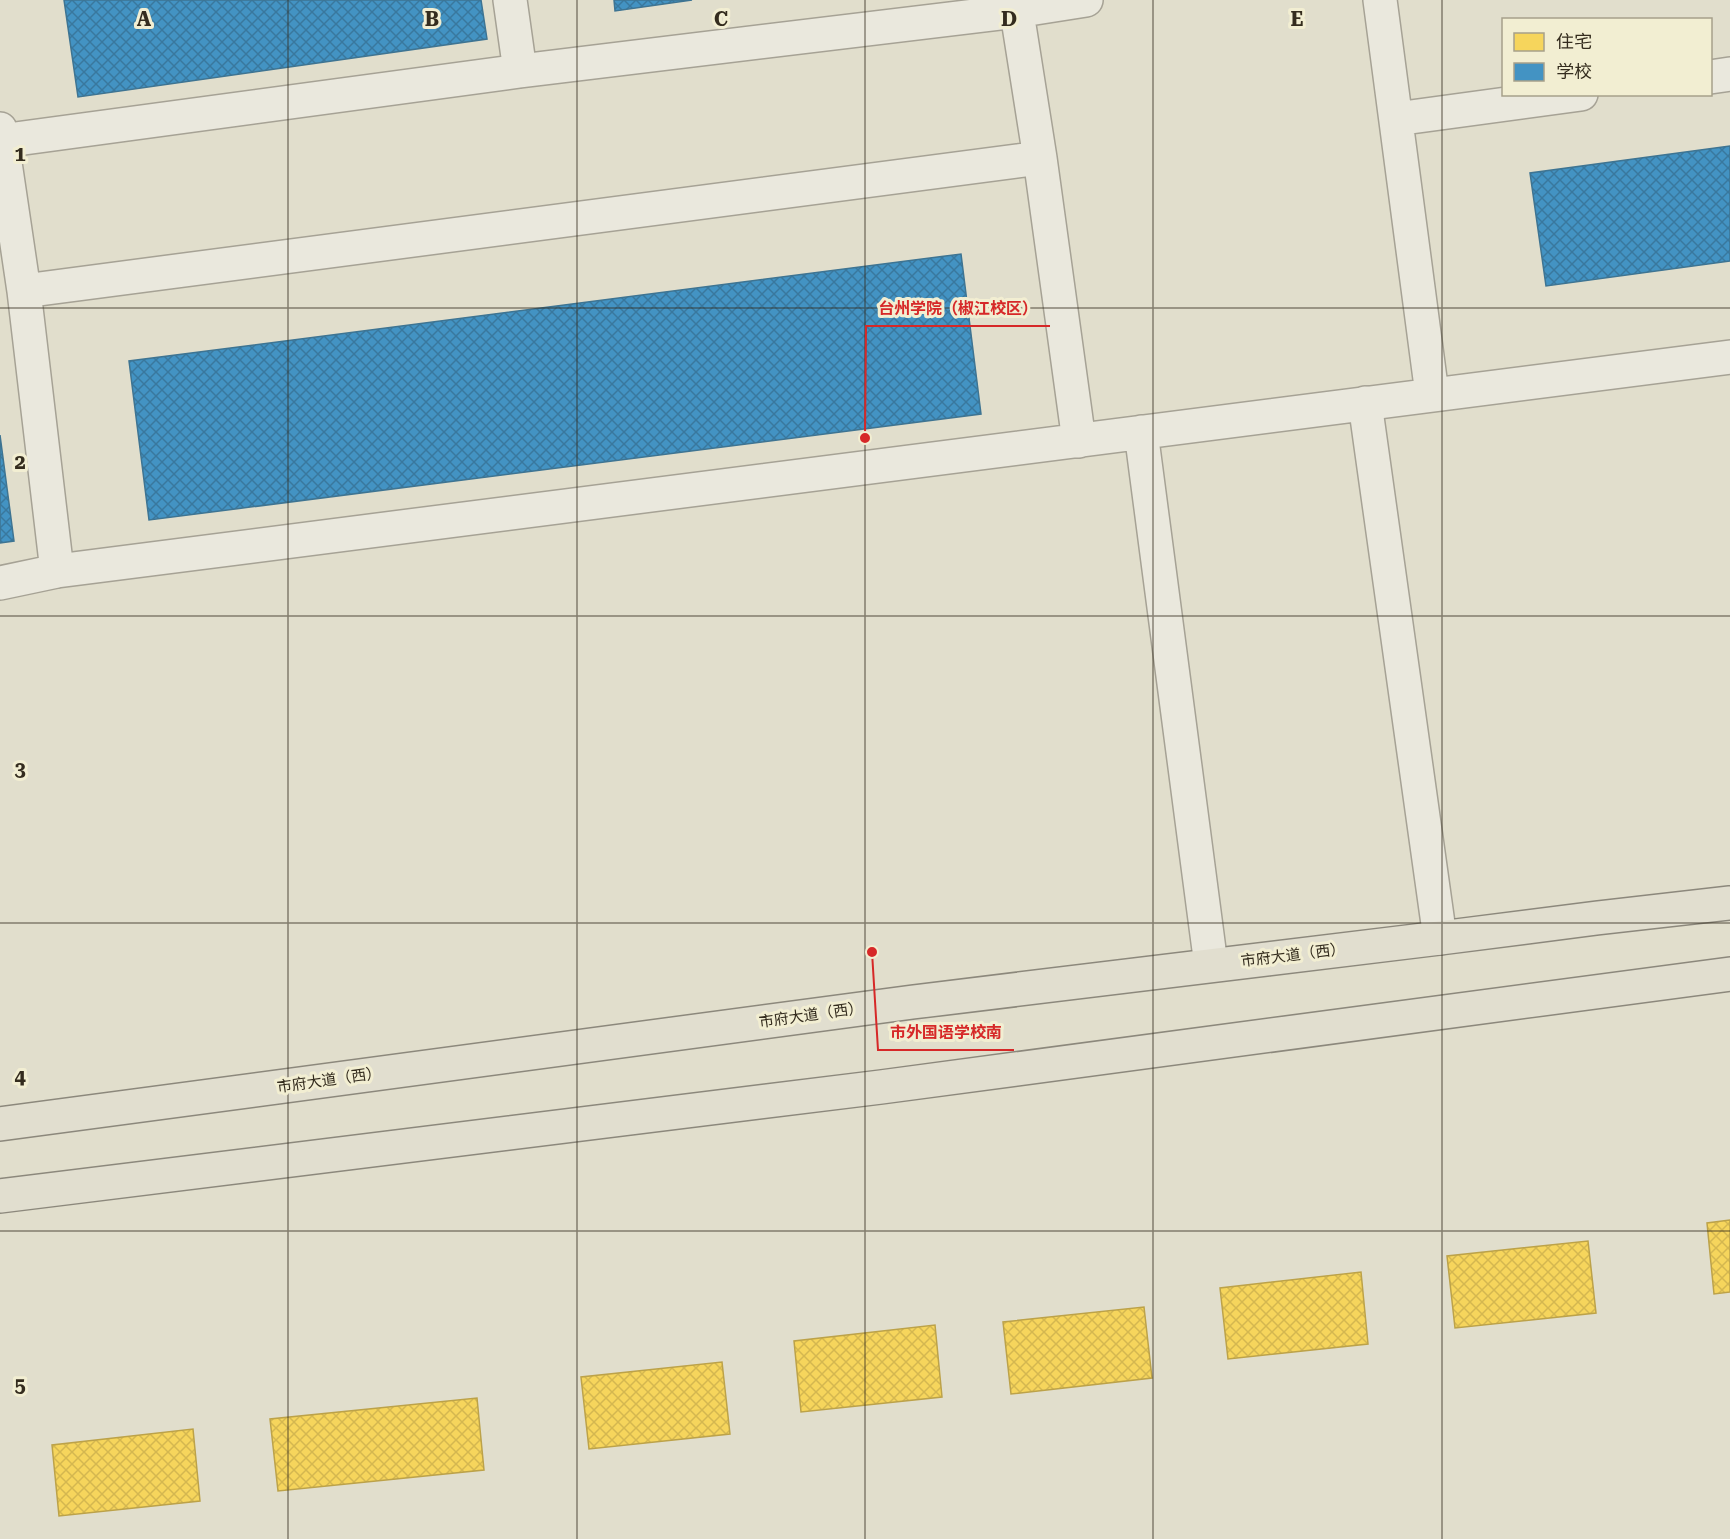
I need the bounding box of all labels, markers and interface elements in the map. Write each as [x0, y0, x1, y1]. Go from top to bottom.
text: A [137, 7, 152, 31]
text: B [425, 7, 439, 31]
text: C [714, 7, 728, 31]
text: D [1001, 7, 1017, 31]
text: E [1291, 7, 1304, 31]
legend [1502, 18, 1712, 96]
text: 住宅 [1556, 31, 1592, 52]
text: 学校 [1556, 61, 1592, 82]
text: 1 [14, 142, 26, 166]
callout: 台州学院（椒江校区） [866, 292, 1050, 326]
text: 台州学院（椒江校区） [878, 299, 1038, 318]
text: 2 [14, 450, 26, 474]
text: 3 [14, 757, 26, 781]
street label: 市府大道（西） [1240, 940, 1346, 970]
street label: 市府大道（西） [758, 999, 864, 1031]
callout: 市外国语学校南 [878, 1016, 1014, 1050]
text: 市外国语学校南 [890, 1023, 1002, 1042]
street label: 市府大道（西） [276, 1064, 382, 1096]
text: 4 [14, 1065, 26, 1089]
text: 5 [14, 1373, 26, 1397]

